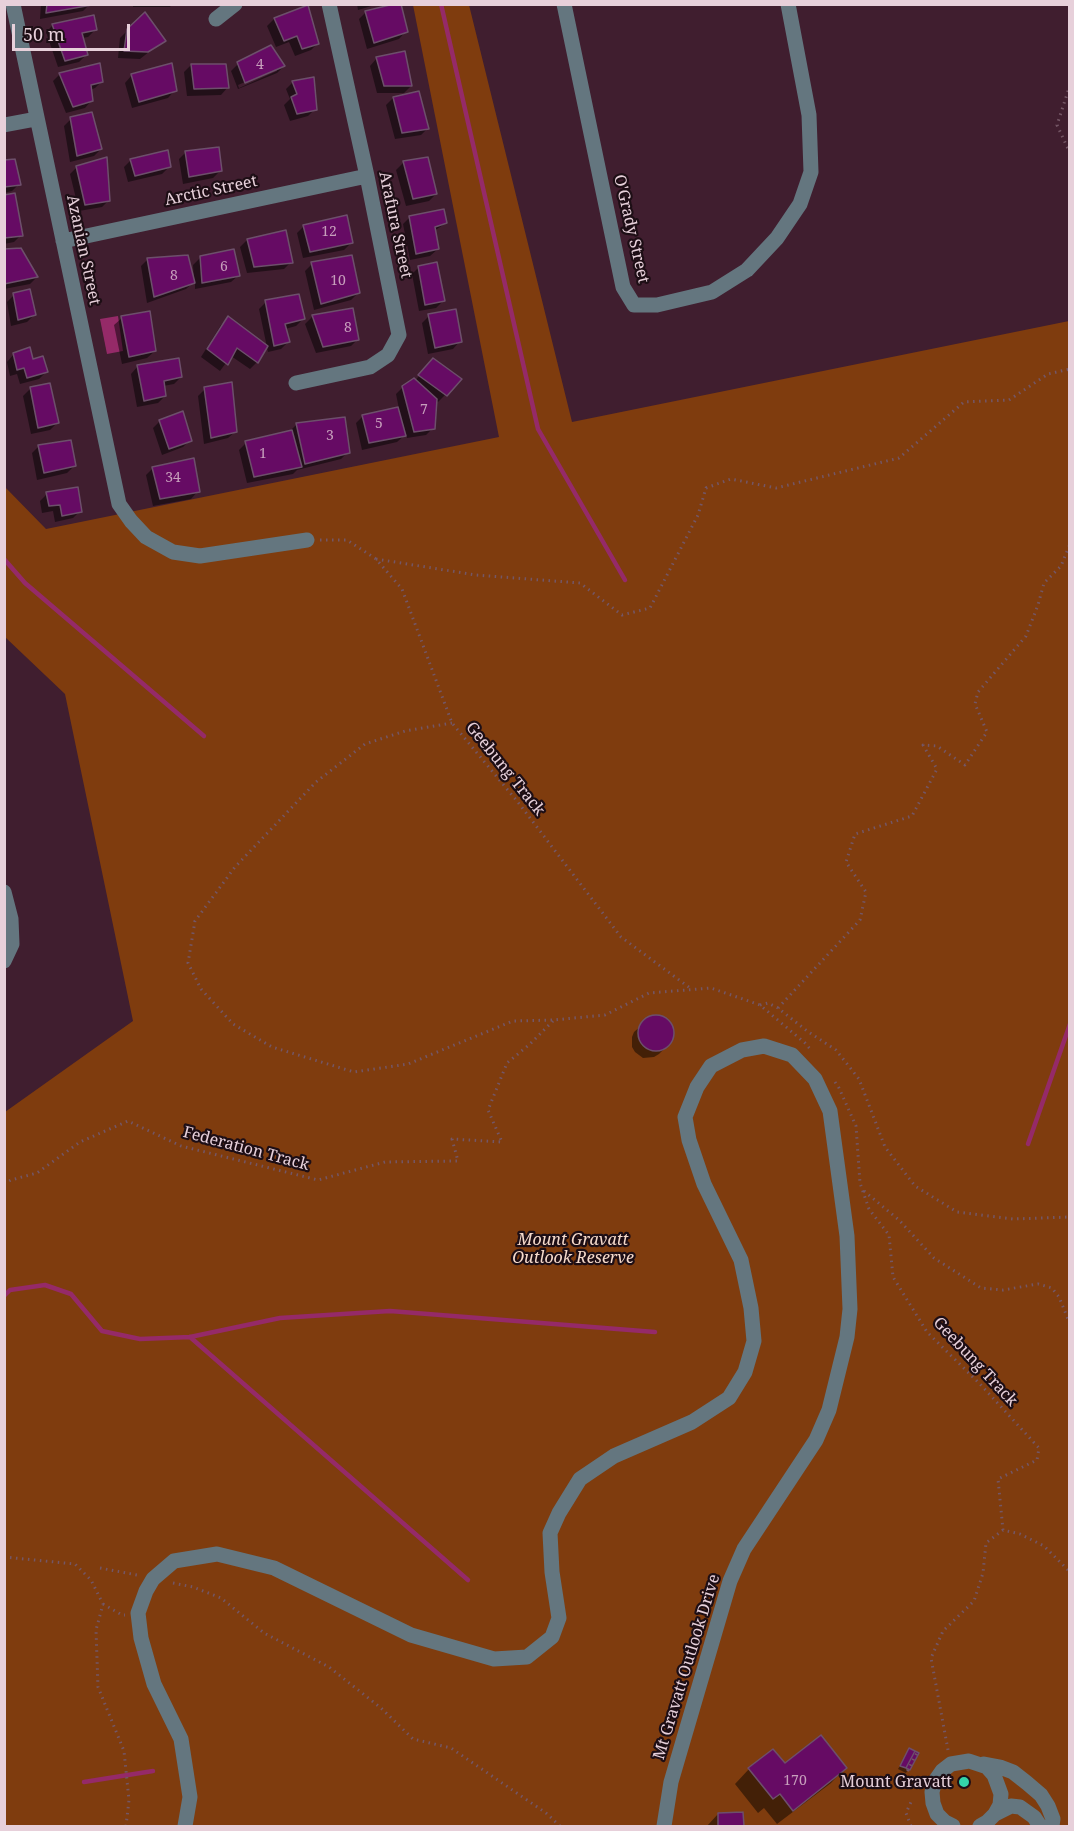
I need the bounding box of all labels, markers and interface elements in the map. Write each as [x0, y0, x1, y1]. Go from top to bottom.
scale bar [15, 12, 134, 50]
text: 50 m [23, 22, 65, 46]
house number: 4 [256, 57, 264, 73]
street label: Arafura Street [374, 170, 416, 280]
street label: Arctic Street [163, 172, 259, 210]
street label: O'Grady Street [609, 173, 653, 285]
street label: Azanian Street [62, 193, 104, 307]
house number: 12 [321, 224, 337, 240]
house number: 6 [220, 259, 228, 275]
house number: 8 [170, 268, 178, 284]
house number: 10 [330, 273, 346, 289]
house number: 8 [344, 320, 352, 336]
house number: 7 [420, 402, 428, 418]
house number: 5 [375, 416, 383, 432]
house number: 3 [326, 428, 334, 444]
house number: 1 [259, 446, 267, 462]
house number: 34 [165, 470, 181, 486]
street label: Geebung Track [461, 718, 549, 820]
street label: Federation Track [181, 1123, 311, 1175]
park label: Mount Gravatt Outlook Reserve [512, 1230, 634, 1268]
street label: Geebung Track [929, 1313, 1021, 1411]
street label: Mt Gravatt Outlook Drive [650, 1572, 724, 1762]
place label: Mount Gravatt [840, 1772, 952, 1792]
house number: 170 [783, 1773, 807, 1789]
marker: Mount Gravatt [957, 1775, 971, 1789]

